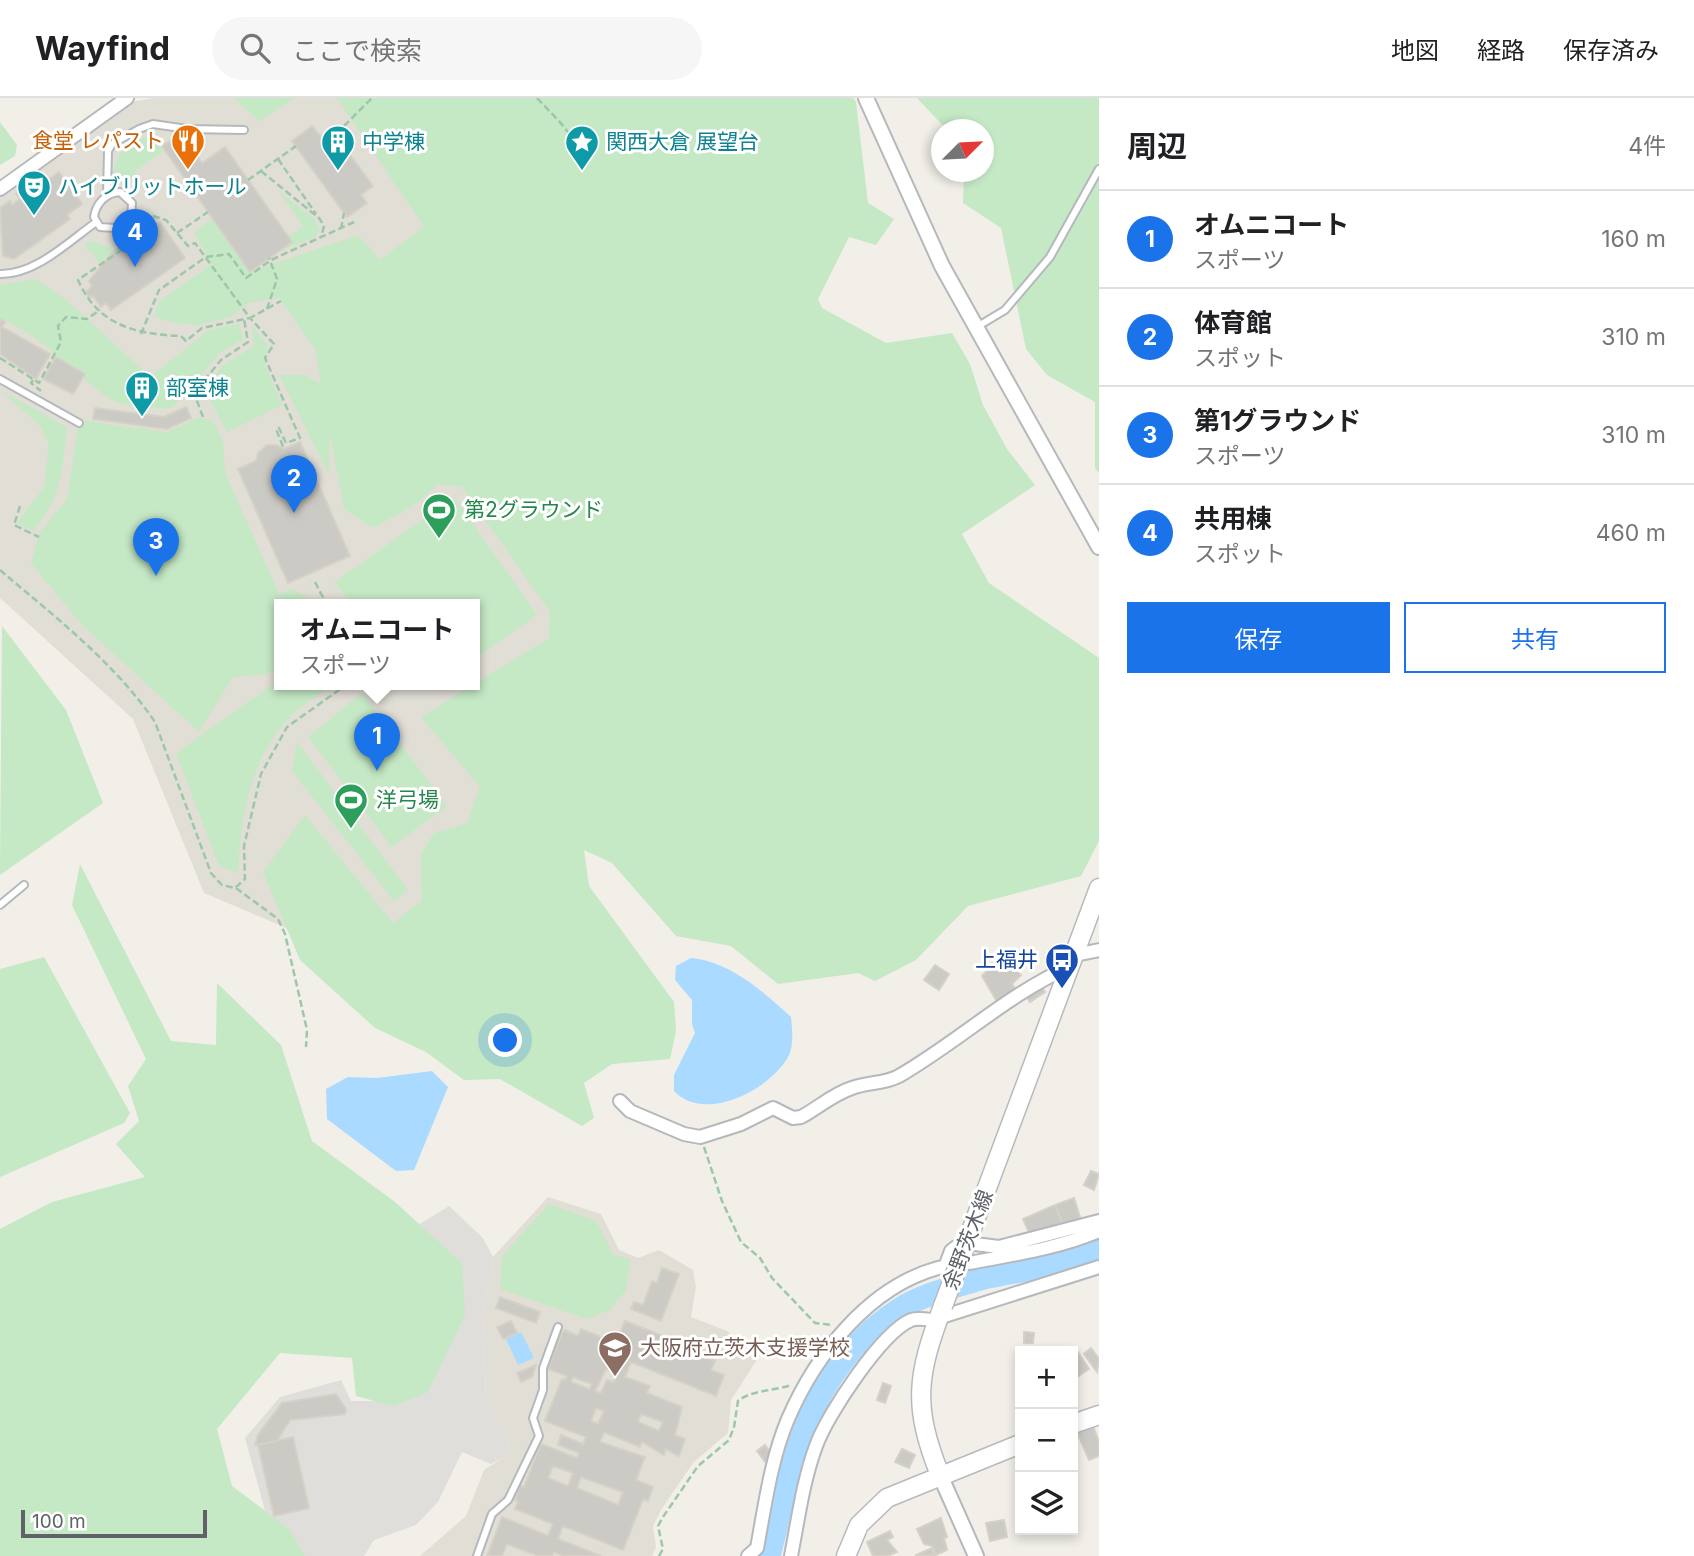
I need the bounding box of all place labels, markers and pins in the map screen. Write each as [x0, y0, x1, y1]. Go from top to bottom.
restaurant icon: 食堂 レパスト [169, 122, 207, 171]
building icon: 中学棟 [319, 123, 357, 172]
place icon: 関西大倉 展望台 [563, 123, 601, 172]
place label: 食堂 レパスト [32, 128, 164, 153]
place label: 中学棟 [362, 129, 425, 154]
place label: 関西大倉 展望台 [606, 129, 759, 154]
theatre icon: ハイブリットホール [15, 168, 53, 217]
place label: ハイブリットホール [58, 174, 247, 199]
pin: 4 [112, 209, 158, 267]
building icon: 部室棟 [123, 369, 161, 418]
place label: 部室棟 [166, 375, 229, 400]
pin: 2 [271, 455, 317, 513]
sports icon: 第2グラウンド [420, 491, 458, 540]
place label: 第2グラウンド [464, 497, 603, 522]
pin: 3 [133, 518, 179, 576]
pin: 1 [354, 713, 400, 771]
sports icon: 洋弓場 [332, 781, 370, 830]
place label: 洋弓場 [376, 787, 439, 812]
bus stop icon: 上福井 [1043, 941, 1081, 990]
place label: 上福井 [975, 947, 1038, 972]
school or university icon: 大阪府立茨木支援学校 [596, 1329, 634, 1378]
place label: 大阪府立茨木支援学校 [640, 1335, 850, 1360]

